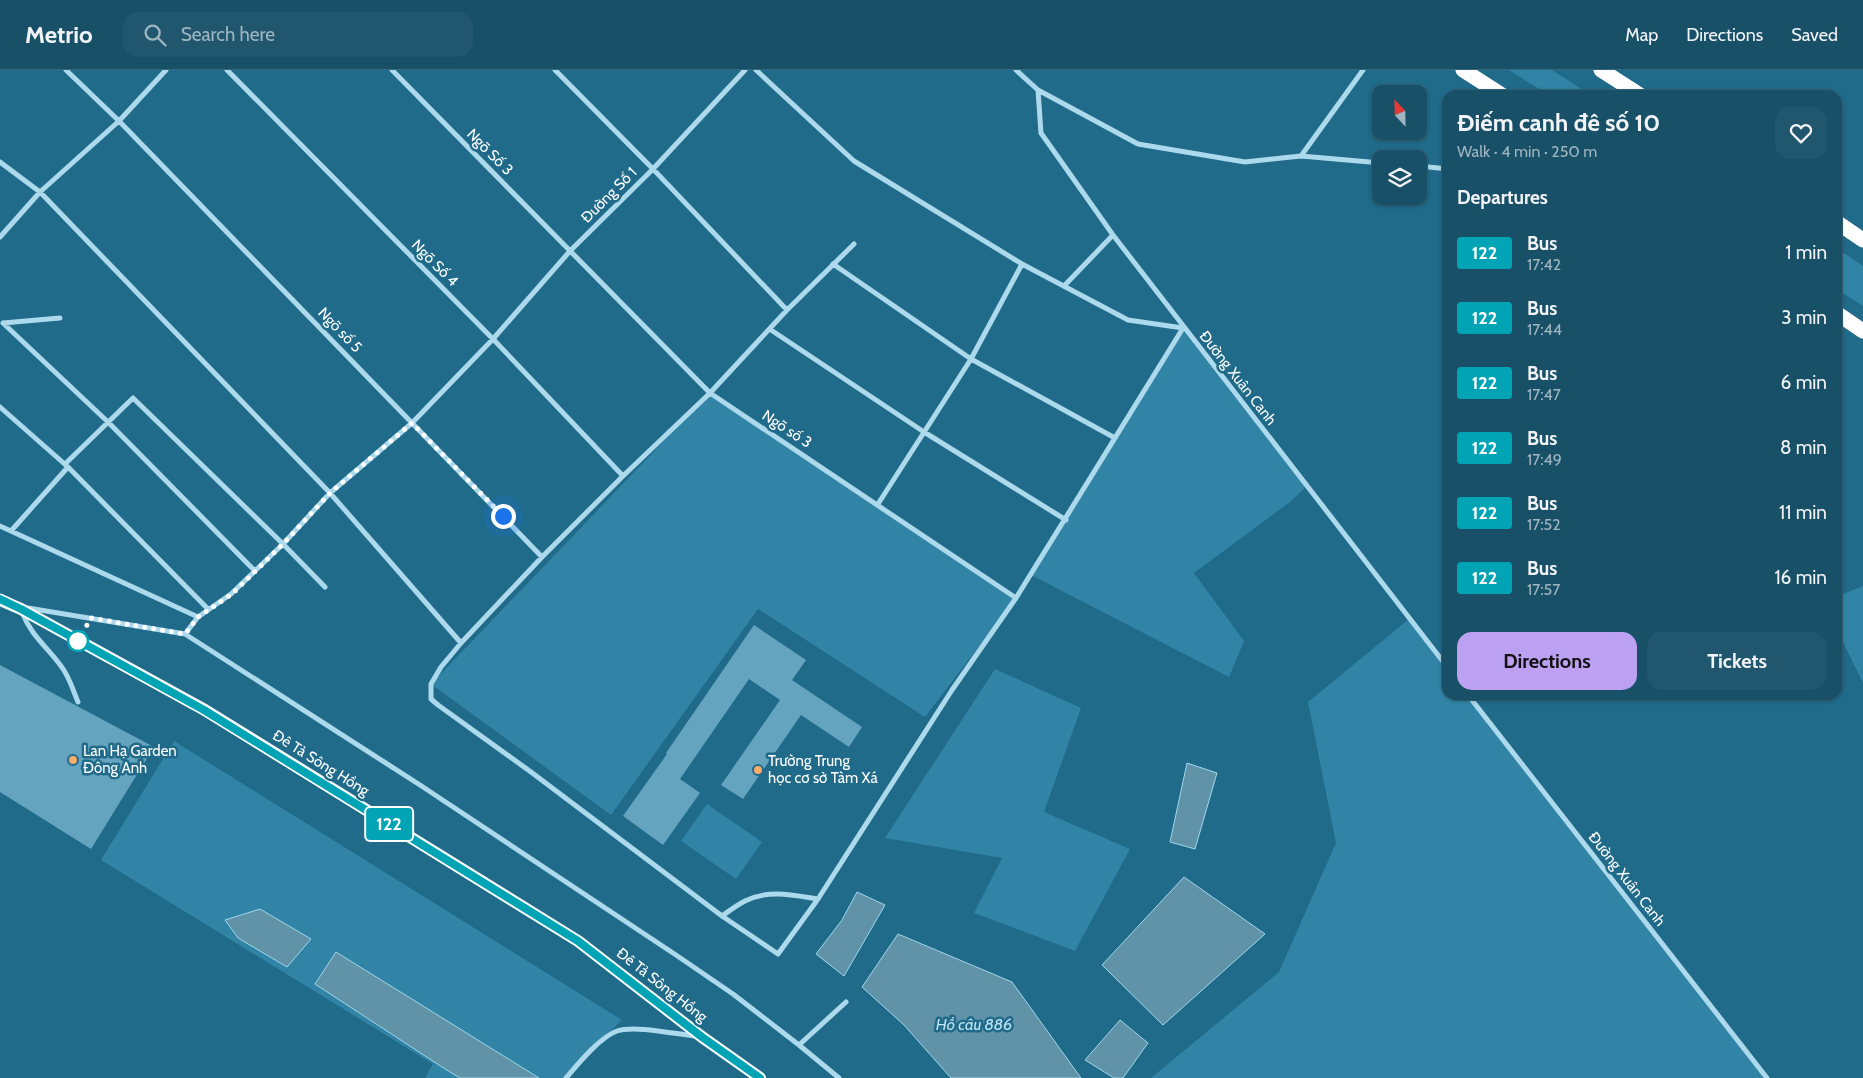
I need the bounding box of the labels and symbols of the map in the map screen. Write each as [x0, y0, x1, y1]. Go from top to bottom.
north arrow [1372, 85, 1428, 140]
street label: Ngõ Số 3 [463, 125, 517, 179]
street label: Đường Số 1 [577, 163, 641, 227]
street label: Ngõ Số 4 [408, 236, 462, 290]
street label: Ngõ số 5 [314, 304, 366, 356]
street label: Đường Xuân Canh [1196, 327, 1280, 429]
street label: Ngõ số 3 [759, 406, 815, 452]
your location [491, 504, 516, 529]
unlabelled marker [67, 630, 89, 652]
street label: Đê Tả Sông Hồng [269, 726, 373, 800]
place label: Lan Hạ Garden Đông Anh [83, 742, 177, 777]
place label: Trường Trung học cơ sở Tàm Xá [768, 752, 878, 787]
marker: Lan Hạ Garden Đông Anh [67, 754, 79, 766]
marker: Trường Trung học cơ sở Tàm Xá [752, 764, 764, 776]
line badge: 122 [360, 808, 418, 840]
street label: Đường Xuân Canh [1585, 828, 1669, 930]
street label: Đê Tả Sông Hồng [613, 944, 711, 1026]
water label: Hồ câu 886 [936, 1015, 1012, 1034]

